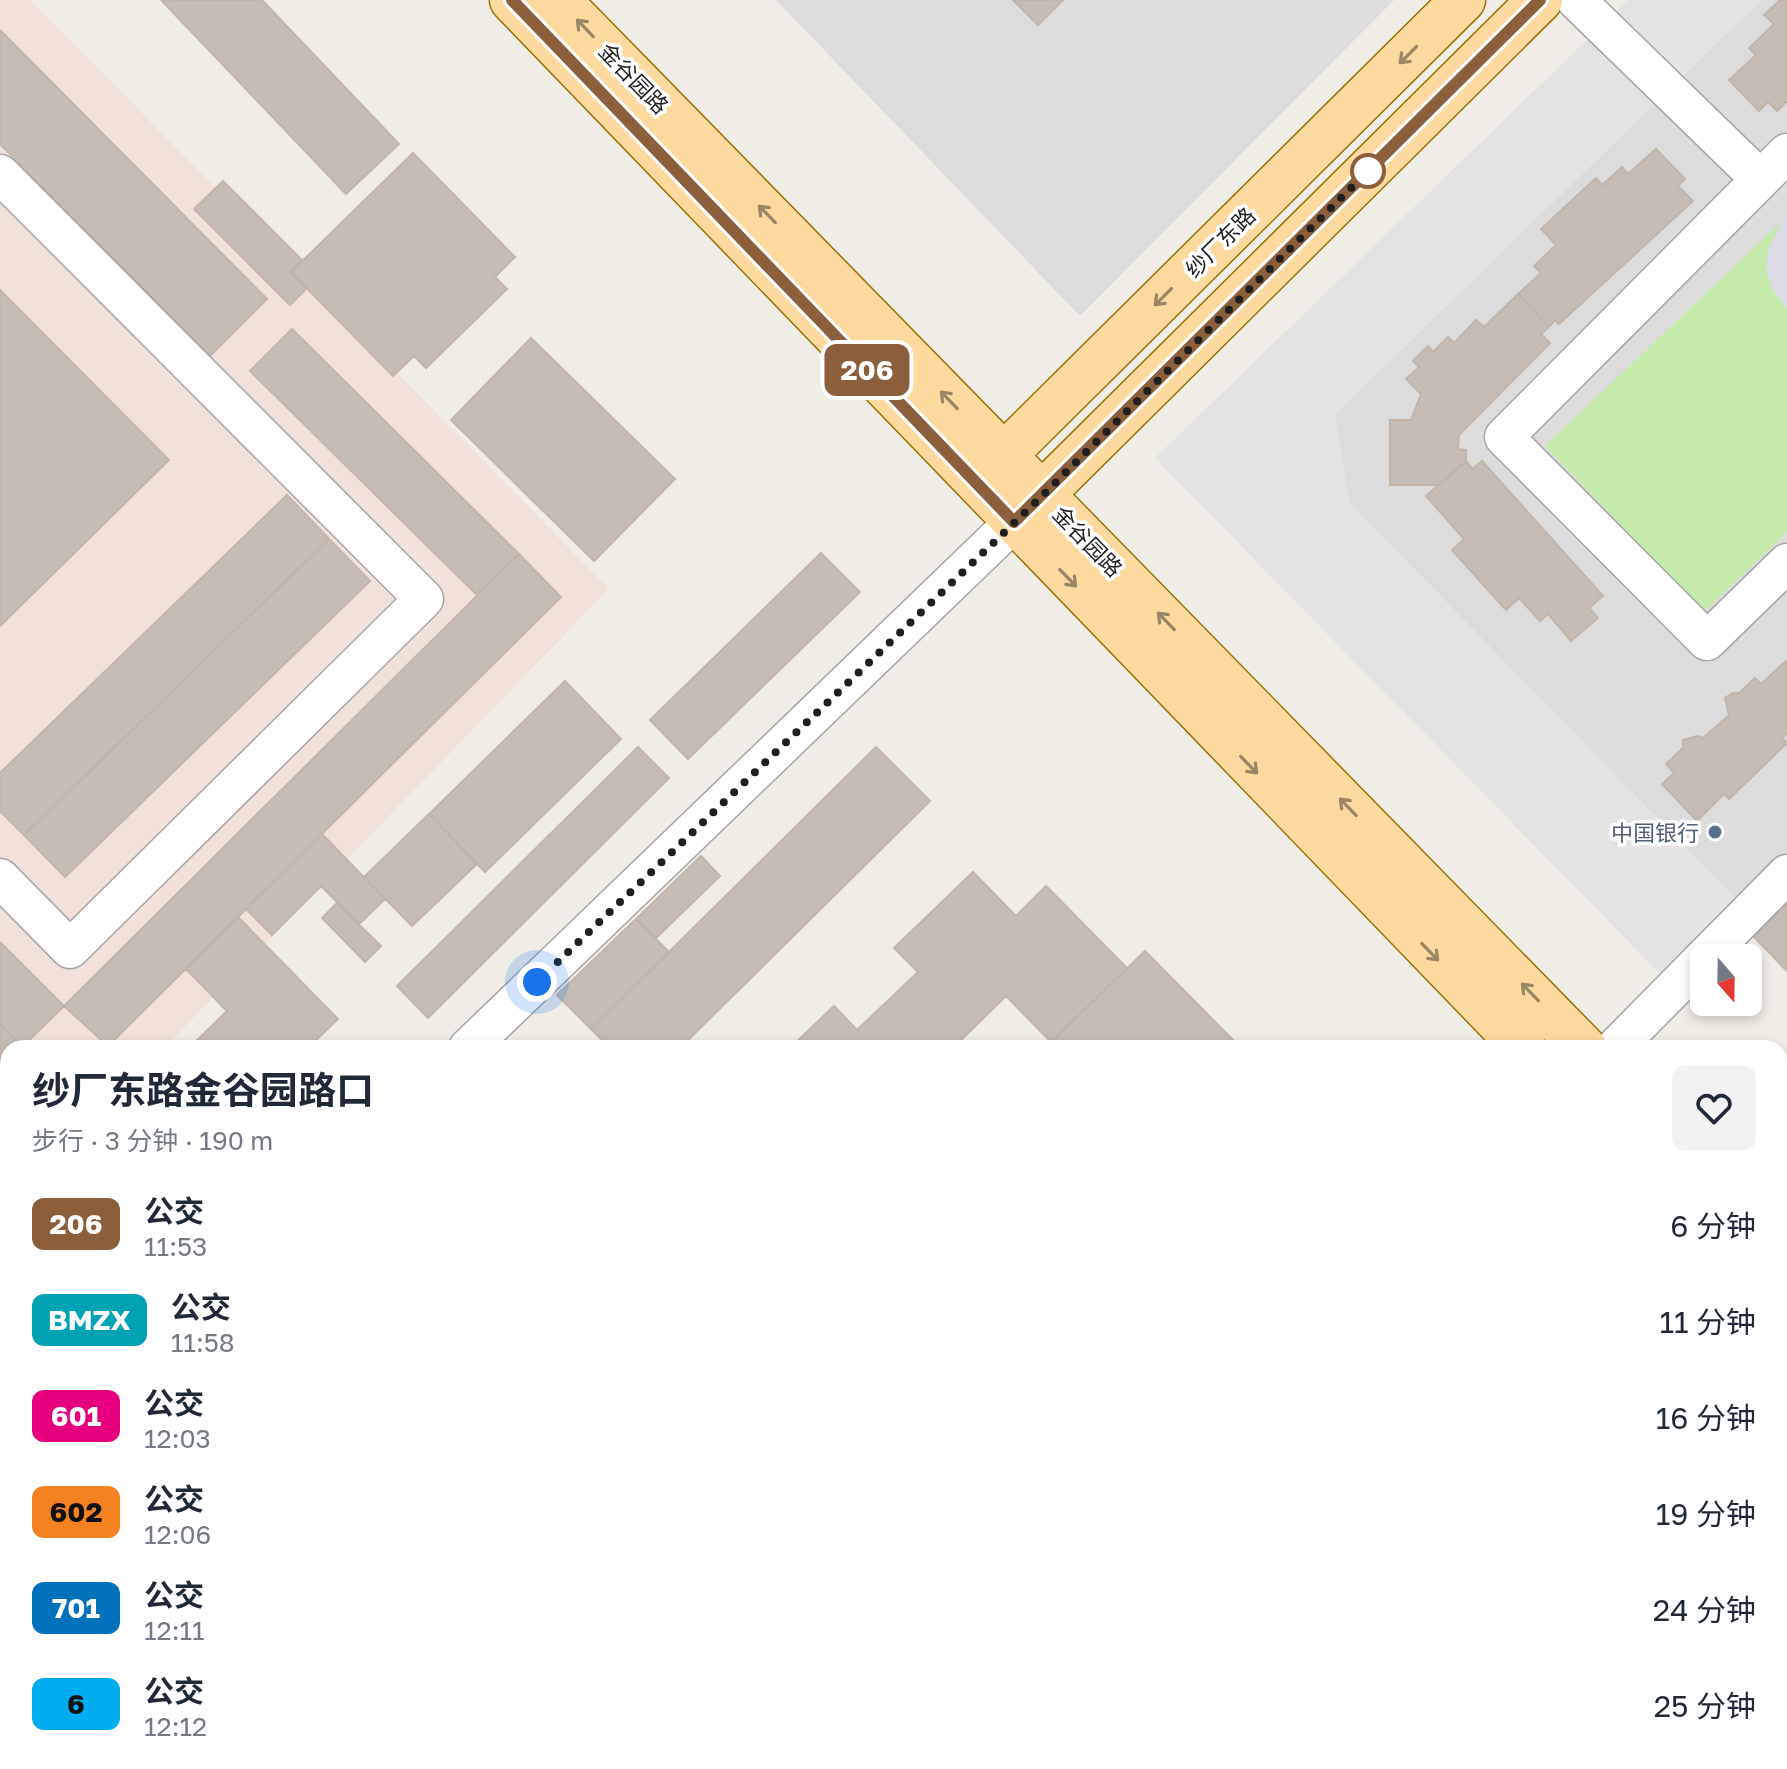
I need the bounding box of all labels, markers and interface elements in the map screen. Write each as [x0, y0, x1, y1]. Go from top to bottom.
one-way arrow [576, 18, 595, 38]
street label: 金谷园路 [594, 37, 674, 119]
one-way arrow [1398, 45, 1417, 65]
unlabelled marker [1351, 154, 1385, 188]
street label: 纱厂东路 [1179, 201, 1261, 283]
one-way arrow [758, 204, 777, 224]
one-way arrow [1154, 287, 1173, 306]
line badge: 206 [821, 344, 913, 396]
text: 206 [840, 353, 894, 386]
one-way arrow [940, 390, 959, 410]
street label: 金谷园路 [1048, 500, 1128, 582]
one-way arrow [1059, 568, 1078, 588]
one-way arrow [1157, 612, 1176, 631]
one-way arrow [1240, 755, 1259, 775]
one-way arrow [1339, 798, 1358, 817]
place label: 中国银行 [1611, 819, 1699, 846]
marker: 中国银行 [1706, 823, 1724, 841]
one-way arrow [1420, 942, 1439, 961]
north arrow [1690, 944, 1762, 1016]
map controls [1690, 944, 1762, 1016]
your location [517, 962, 557, 1002]
one-way arrow [1521, 983, 1540, 1002]
button: heart [1672, 1066, 1756, 1150]
text: 纱厂东路金谷园路口 [32, 1067, 374, 1112]
text: 步行 · 3 分钟 · 190 m [32, 1125, 273, 1156]
text: 公交 [144, 1193, 204, 1229]
text: 206 [49, 1207, 103, 1240]
text: 6 分钟 [1670, 1208, 1756, 1244]
text: 11:53 [144, 1231, 207, 1262]
text: 公交 [171, 1289, 231, 1325]
text: BMZX [48, 1303, 131, 1336]
text: 11 分钟 [1659, 1304, 1756, 1340]
text: 11:58 [171, 1327, 235, 1358]
text: 公交 [144, 1385, 204, 1421]
text: 601 [51, 1399, 101, 1432]
text: 16 分钟 [1656, 1400, 1756, 1436]
text: 12:03 [144, 1423, 211, 1454]
text: 公交 [144, 1481, 204, 1517]
text: 602 [49, 1495, 103, 1528]
text: 19 分钟 [1656, 1496, 1756, 1532]
text: 12:06 [144, 1519, 211, 1550]
text: 公交 [144, 1577, 204, 1613]
text: 701 [52, 1591, 100, 1624]
text: 24 分钟 [1653, 1592, 1756, 1628]
text: 12:11 [144, 1615, 205, 1646]
text: 公交 [144, 1673, 204, 1709]
text: 6 [67, 1687, 85, 1720]
text: 25 分钟 [1654, 1688, 1756, 1724]
text: 12:12 [144, 1711, 207, 1742]

